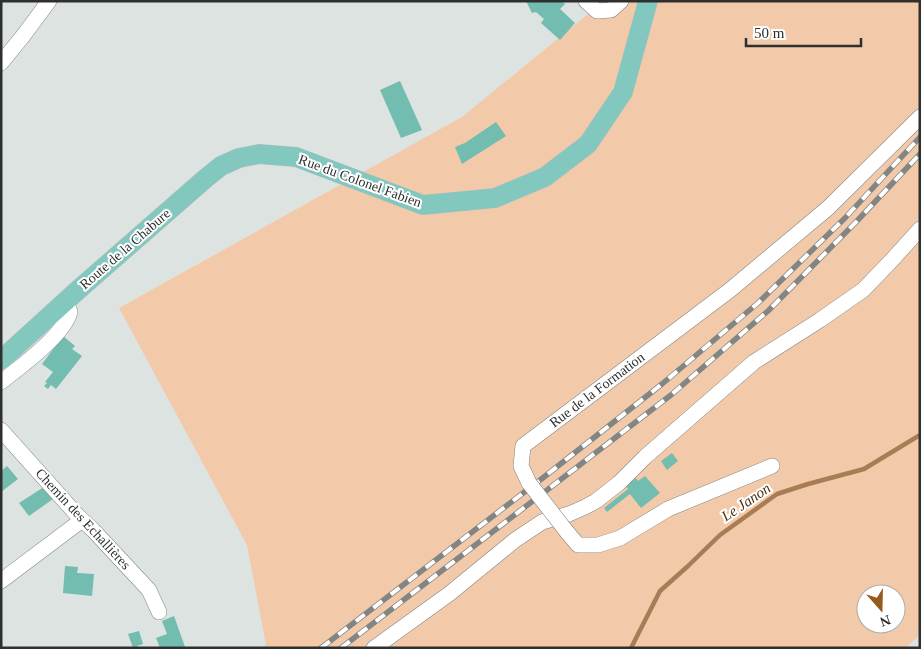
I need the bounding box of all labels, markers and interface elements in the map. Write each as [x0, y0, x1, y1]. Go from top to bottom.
scale bar [746, 15, 861, 47]
text: 50 m [754, 25, 785, 41]
street label: Rue du Colonel Fabien [297, 152, 423, 210]
street label: Route de la Chabure [77, 206, 173, 292]
street label: Rue de la Formation [547, 349, 647, 431]
street label: Chemin des Echallières [32, 466, 134, 572]
water label: Le Janon [718, 480, 773, 525]
north arrow [856, 584, 906, 634]
text: N [878, 612, 893, 630]

